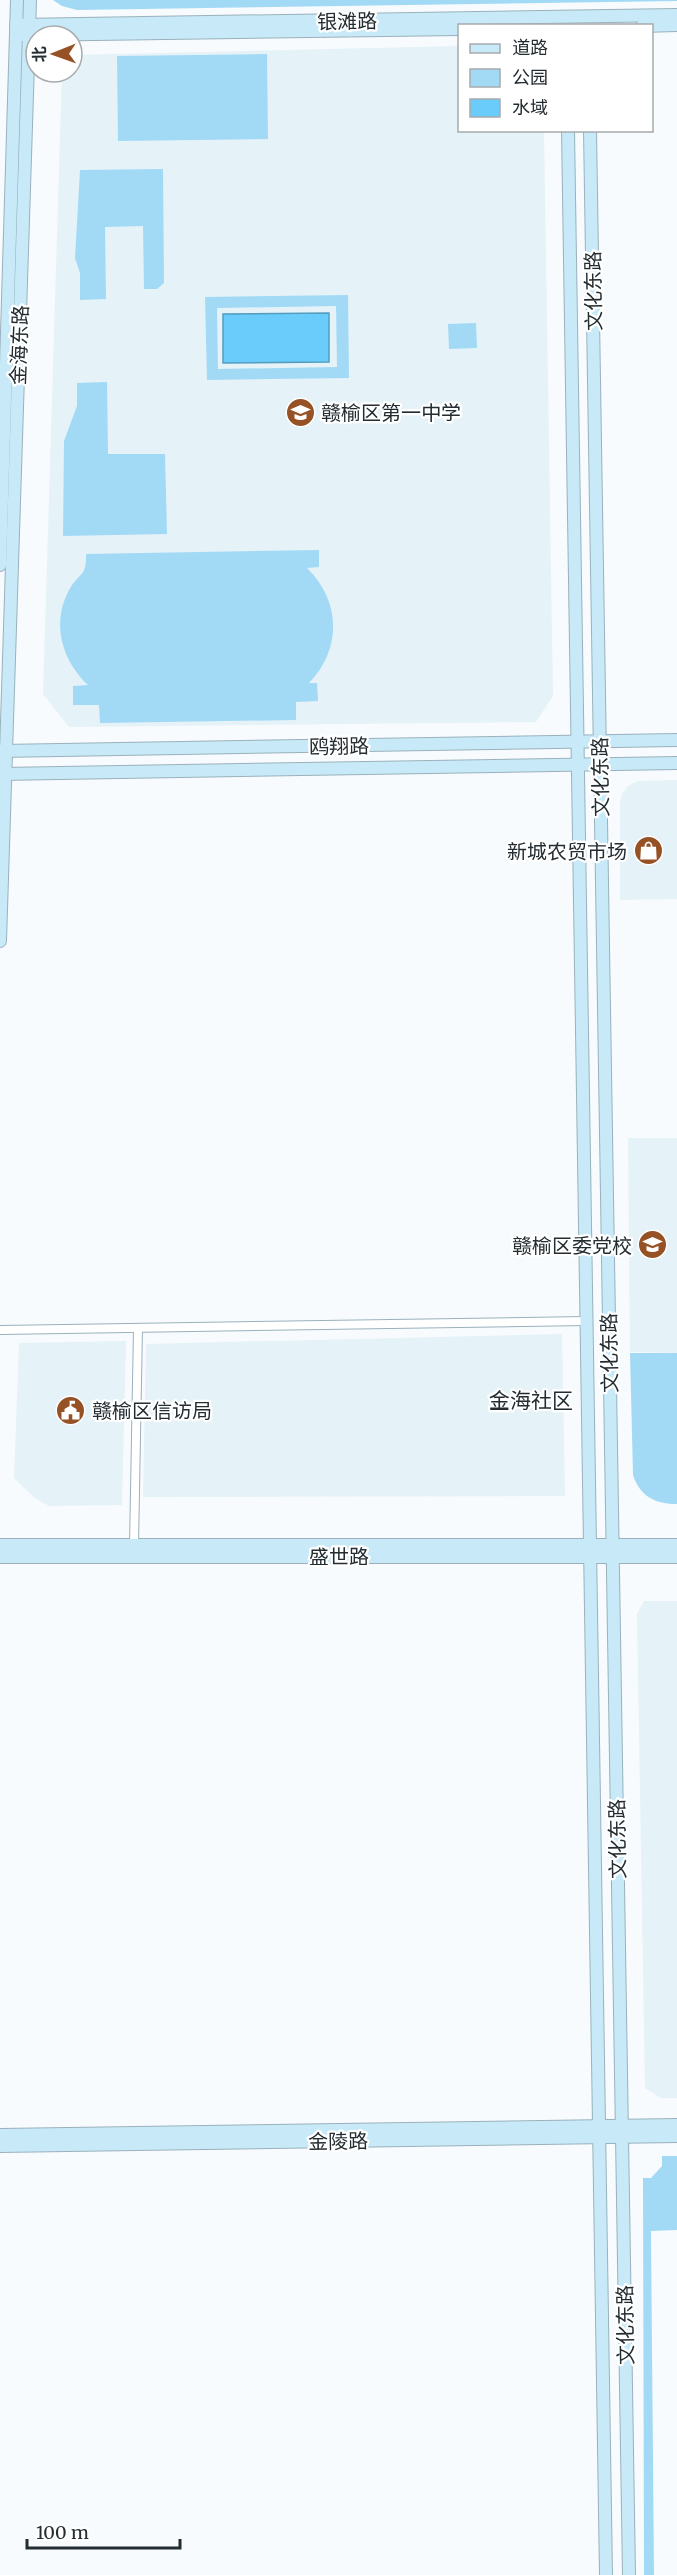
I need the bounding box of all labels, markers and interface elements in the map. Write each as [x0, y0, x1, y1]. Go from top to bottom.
street label: 银滩路 [317, 8, 377, 34]
north arrow [24, 24, 84, 84]
legend [458, 24, 653, 132]
text: 道路 [512, 36, 548, 59]
text: 北 [29, 46, 49, 62]
text: 公园 [512, 66, 548, 89]
text: 水域 [512, 96, 548, 119]
street label: 文化东路 [580, 251, 606, 331]
street label: 金海东路 [5, 305, 33, 385]
school or university icon: 赣榆区第一中学 [284, 396, 316, 428]
place label: 赣榆区第一中学 [321, 400, 461, 425]
street label: 鸥翔路 [309, 733, 369, 759]
street label: 文化东路 [587, 737, 613, 817]
shop icon: 新城农贸市场 [632, 835, 664, 867]
place label: 新城农贸市场 [507, 839, 627, 864]
school or university icon: 赣榆区委党校 [637, 1229, 669, 1261]
place label: 赣榆区委党校 [512, 1233, 632, 1258]
street label: 文化东路 [596, 1313, 622, 1393]
district label: 金海社区 [489, 1387, 573, 1414]
public building icon: 赣榆区信访局 [55, 1394, 87, 1426]
place label: 赣榆区信访局 [92, 1398, 212, 1423]
street label: 盛世路 [309, 1544, 369, 1569]
street label: 文化东路 [604, 1799, 630, 1879]
street label: 金陵路 [308, 2128, 368, 2154]
street label: 文化东路 [612, 2285, 638, 2365]
scale bar [27, 2512, 180, 2550]
text: 100 m [36, 2521, 89, 2544]

